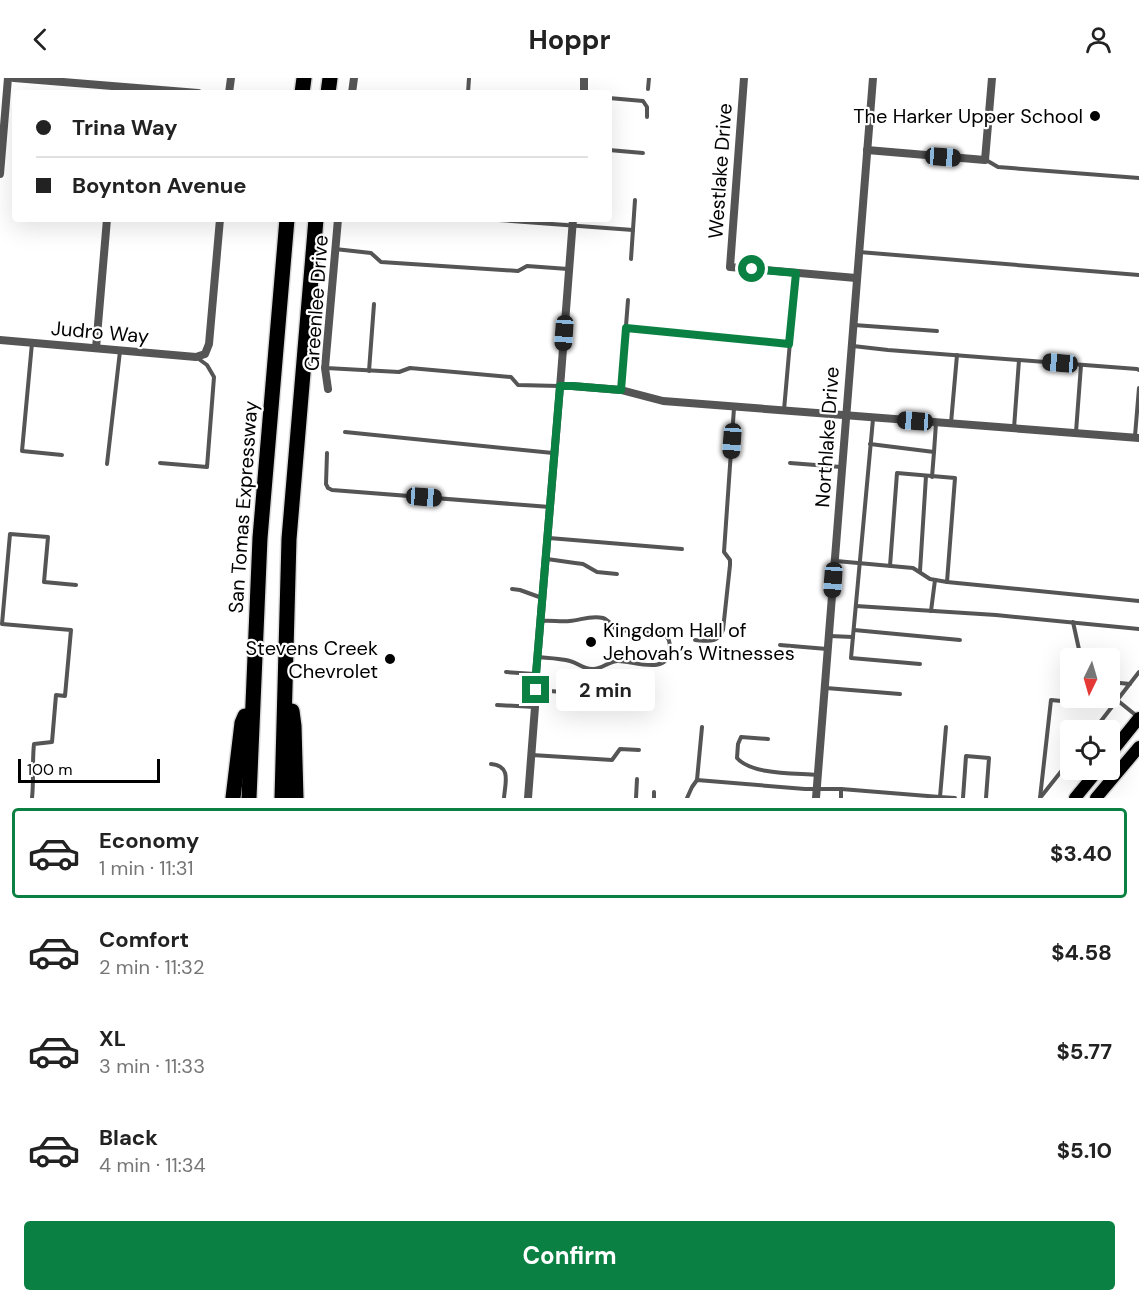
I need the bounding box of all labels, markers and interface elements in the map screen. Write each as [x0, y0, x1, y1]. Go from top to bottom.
text: Hoppr [528, 22, 611, 57]
icon: back [24, 23, 57, 56]
icon: person [1082, 23, 1115, 56]
street label: Westlake Drive [702, 102, 738, 240]
place label: The Harker Upper School [853, 103, 1083, 129]
marker: The Harker Upper School [1088, 109, 1102, 123]
text: Trina Way [72, 113, 178, 142]
car [924, 147, 962, 167]
text: Boynton Avenue [72, 171, 247, 200]
street label: Greenlee Drive [298, 234, 334, 372]
route start [738, 255, 765, 282]
car [554, 314, 574, 352]
street label: Judro Way [50, 315, 150, 349]
car [1041, 352, 1079, 374]
street label: Northlake Drive [809, 366, 845, 508]
street label: San Tomas Expressway [223, 400, 263, 614]
car [896, 411, 934, 431]
car [722, 422, 742, 460]
car [405, 487, 443, 507]
car [823, 561, 843, 599]
place label: Kingdom Hall of Jehovah’s Witnesses [603, 617, 795, 666]
place label: Stevens Creek Chevrolet [245, 635, 378, 684]
marker: Kingdom Hall of Jehovah’s Witnesses [584, 635, 598, 649]
north arrow [1060, 648, 1120, 708]
map controls [1060, 648, 1120, 780]
marker: Stevens Creek Chevrolet [383, 652, 397, 666]
callout: 2 min [557, 669, 656, 711]
route end [522, 676, 549, 703]
text: 2 min [579, 677, 632, 703]
button: locate [1060, 720, 1120, 780]
scale bar [18, 756, 160, 784]
text: 100 m [27, 759, 72, 780]
icon: car [27, 826, 81, 880]
text: Economy [99, 826, 199, 855]
text: $3.40 [1050, 839, 1112, 868]
text: 1 min · 11:31 [99, 855, 194, 881]
icon: car [27, 925, 81, 979]
text: Comfort [99, 925, 189, 954]
text: $4.58 [1051, 938, 1112, 967]
text: 2 min · 11:32 [99, 954, 204, 980]
icon: car [27, 1024, 81, 1078]
text: XL [99, 1024, 126, 1053]
text: $5.77 [1057, 1037, 1112, 1066]
text: 3 min · 11:33 [99, 1053, 205, 1079]
icon: car [27, 1123, 81, 1177]
text: Black [99, 1123, 158, 1152]
text: $5.10 [1057, 1136, 1112, 1165]
text: 4 min · 11:34 [99, 1152, 206, 1178]
button: Confirm [24, 1221, 1115, 1290]

